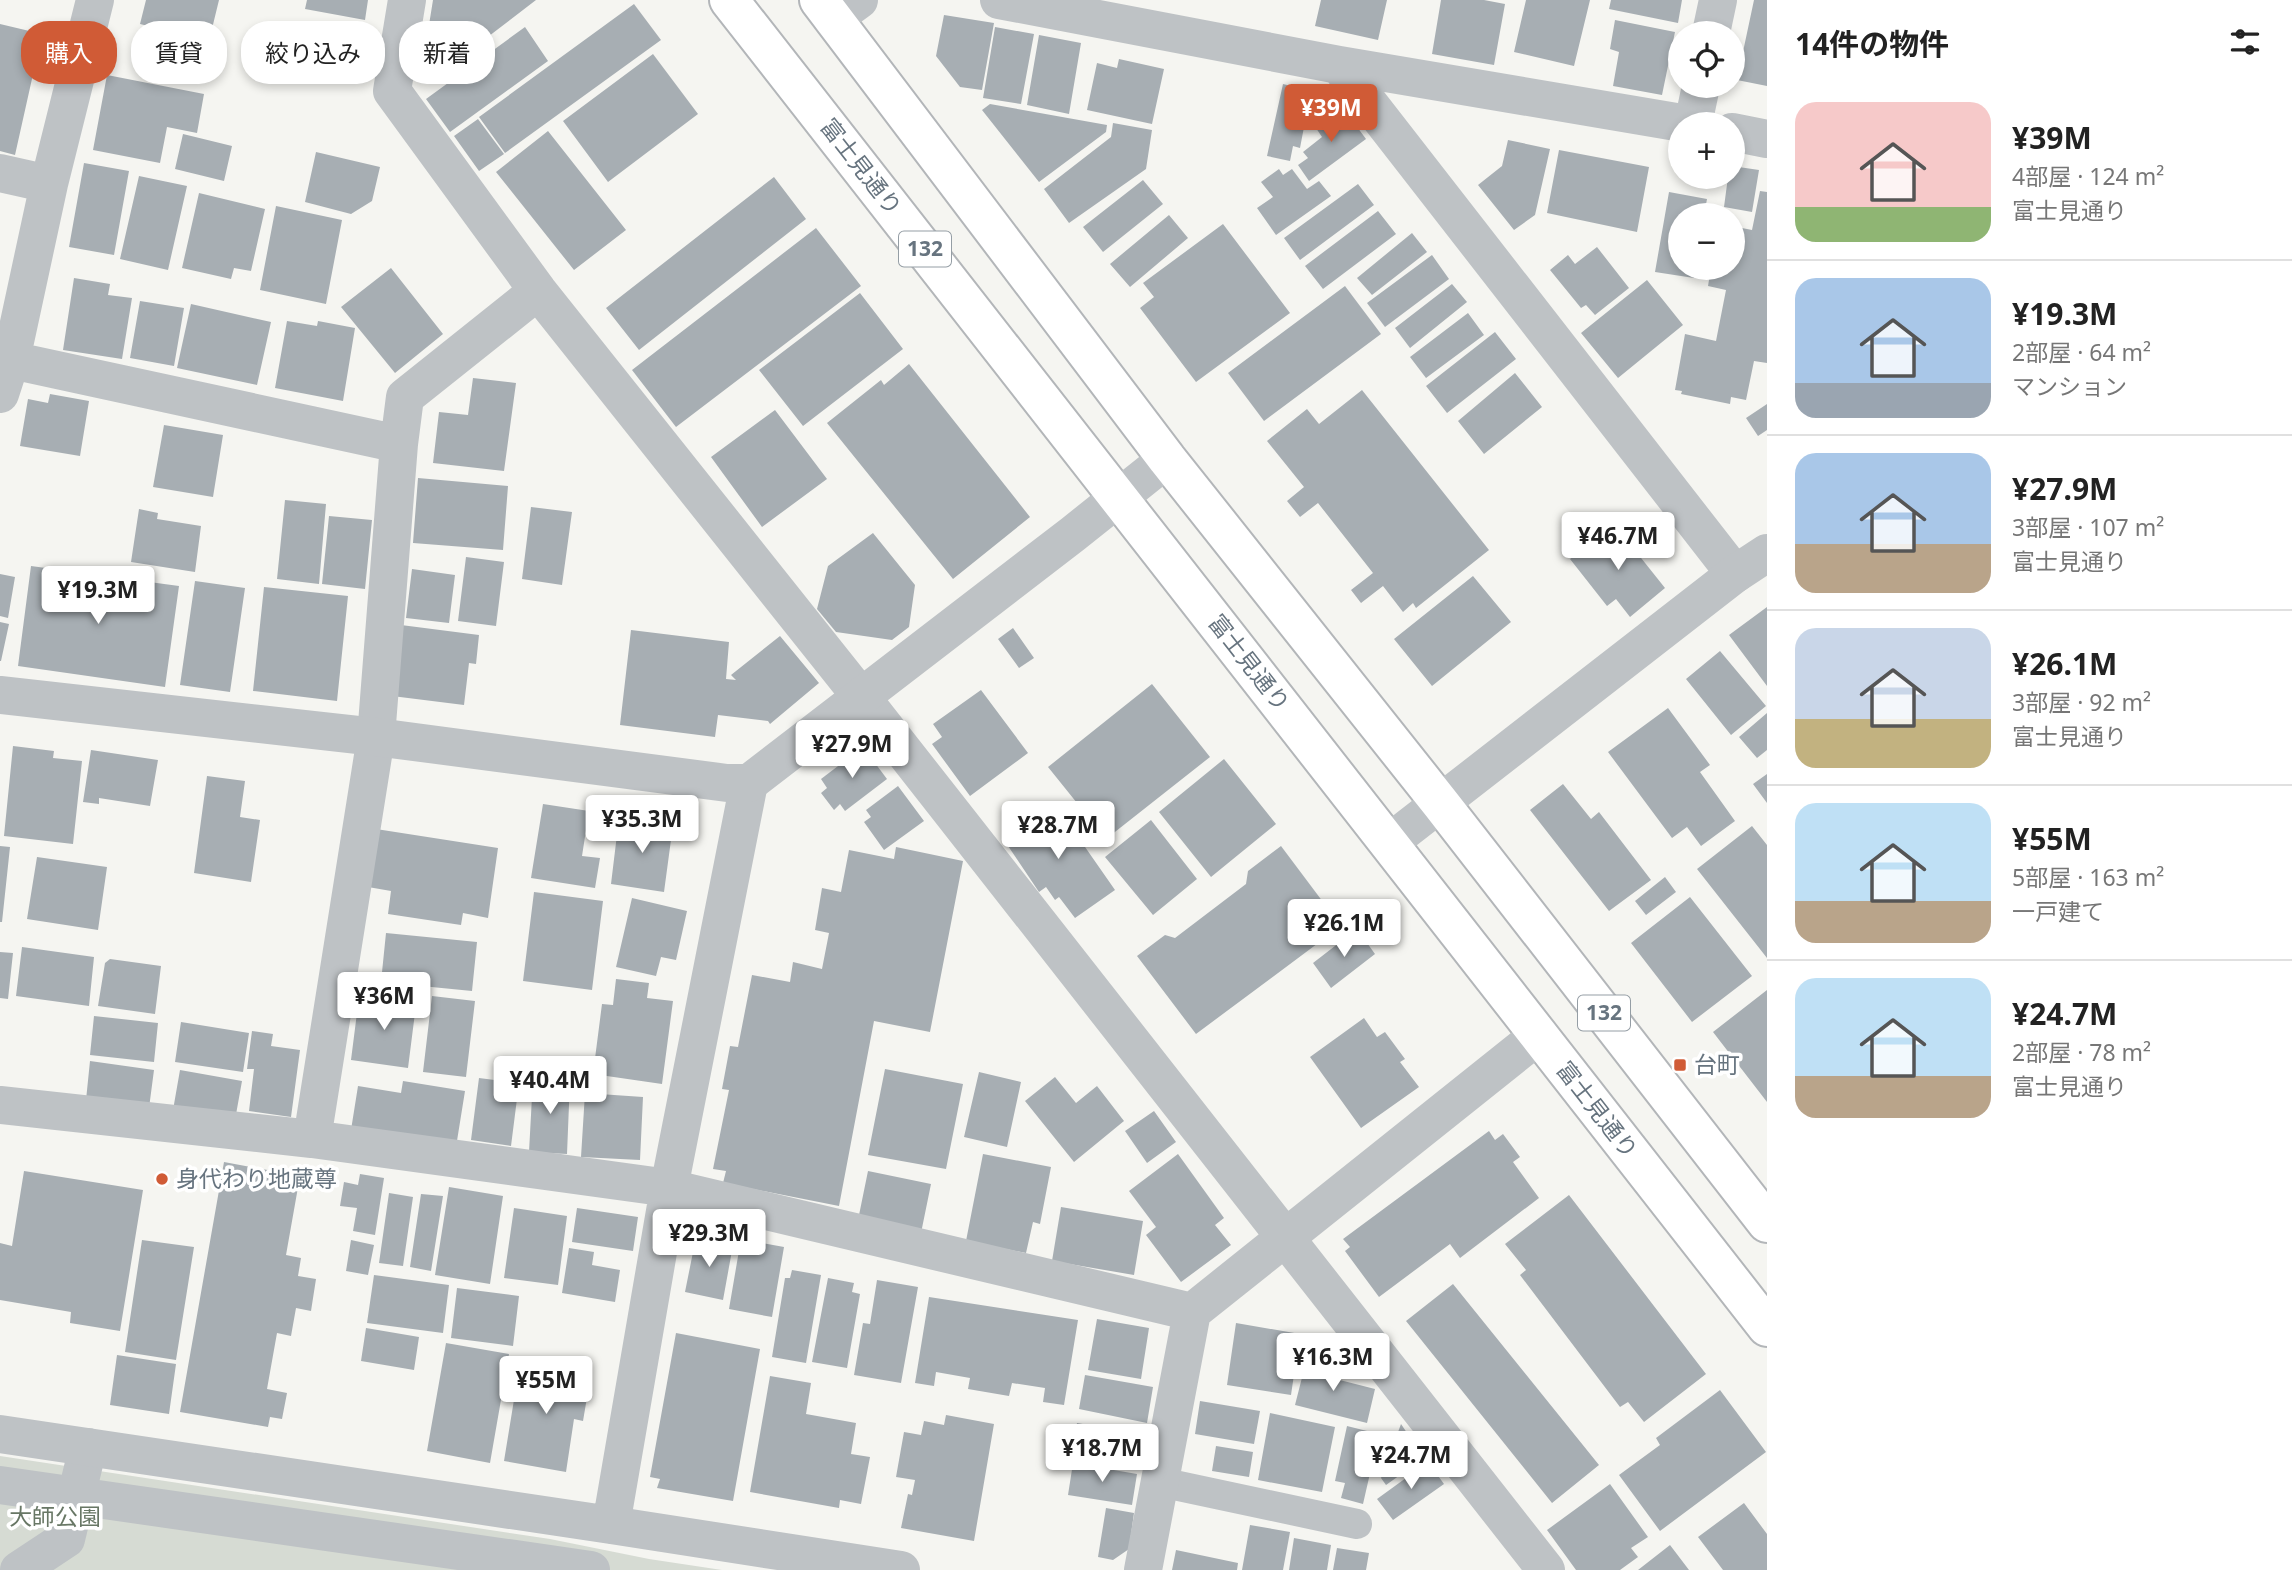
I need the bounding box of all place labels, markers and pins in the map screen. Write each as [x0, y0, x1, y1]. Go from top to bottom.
pin: ¥39M [1290, 85, 1372, 144]
pin: ¥46.7M [1561, 512, 1675, 572]
pin: ¥19.3M [41, 566, 155, 626]
pin: ¥27.9M [795, 720, 909, 780]
pin: ¥35.3M [585, 796, 699, 855]
pin: ¥28.7M [1001, 802, 1115, 861]
pin: ¥26.1M [1287, 900, 1401, 959]
pin: ¥36M [343, 972, 425, 1032]
place label: 台町 [1694, 1048, 1740, 1080]
pin: ¥40.4M [493, 1056, 607, 1116]
marker: 台町 [1672, 1057, 1688, 1073]
place label: 身代わり地蔵尊 [176, 1162, 337, 1194]
marker: 身代わり地蔵尊 [154, 1171, 170, 1187]
pin: ¥29.3M [652, 1210, 766, 1269]
pin: ¥16.3M [1276, 1334, 1390, 1393]
pin: ¥55M [505, 1356, 587, 1416]
pin: ¥18.7M [1045, 1424, 1159, 1484]
pin: ¥24.7M [1354, 1432, 1468, 1491]

